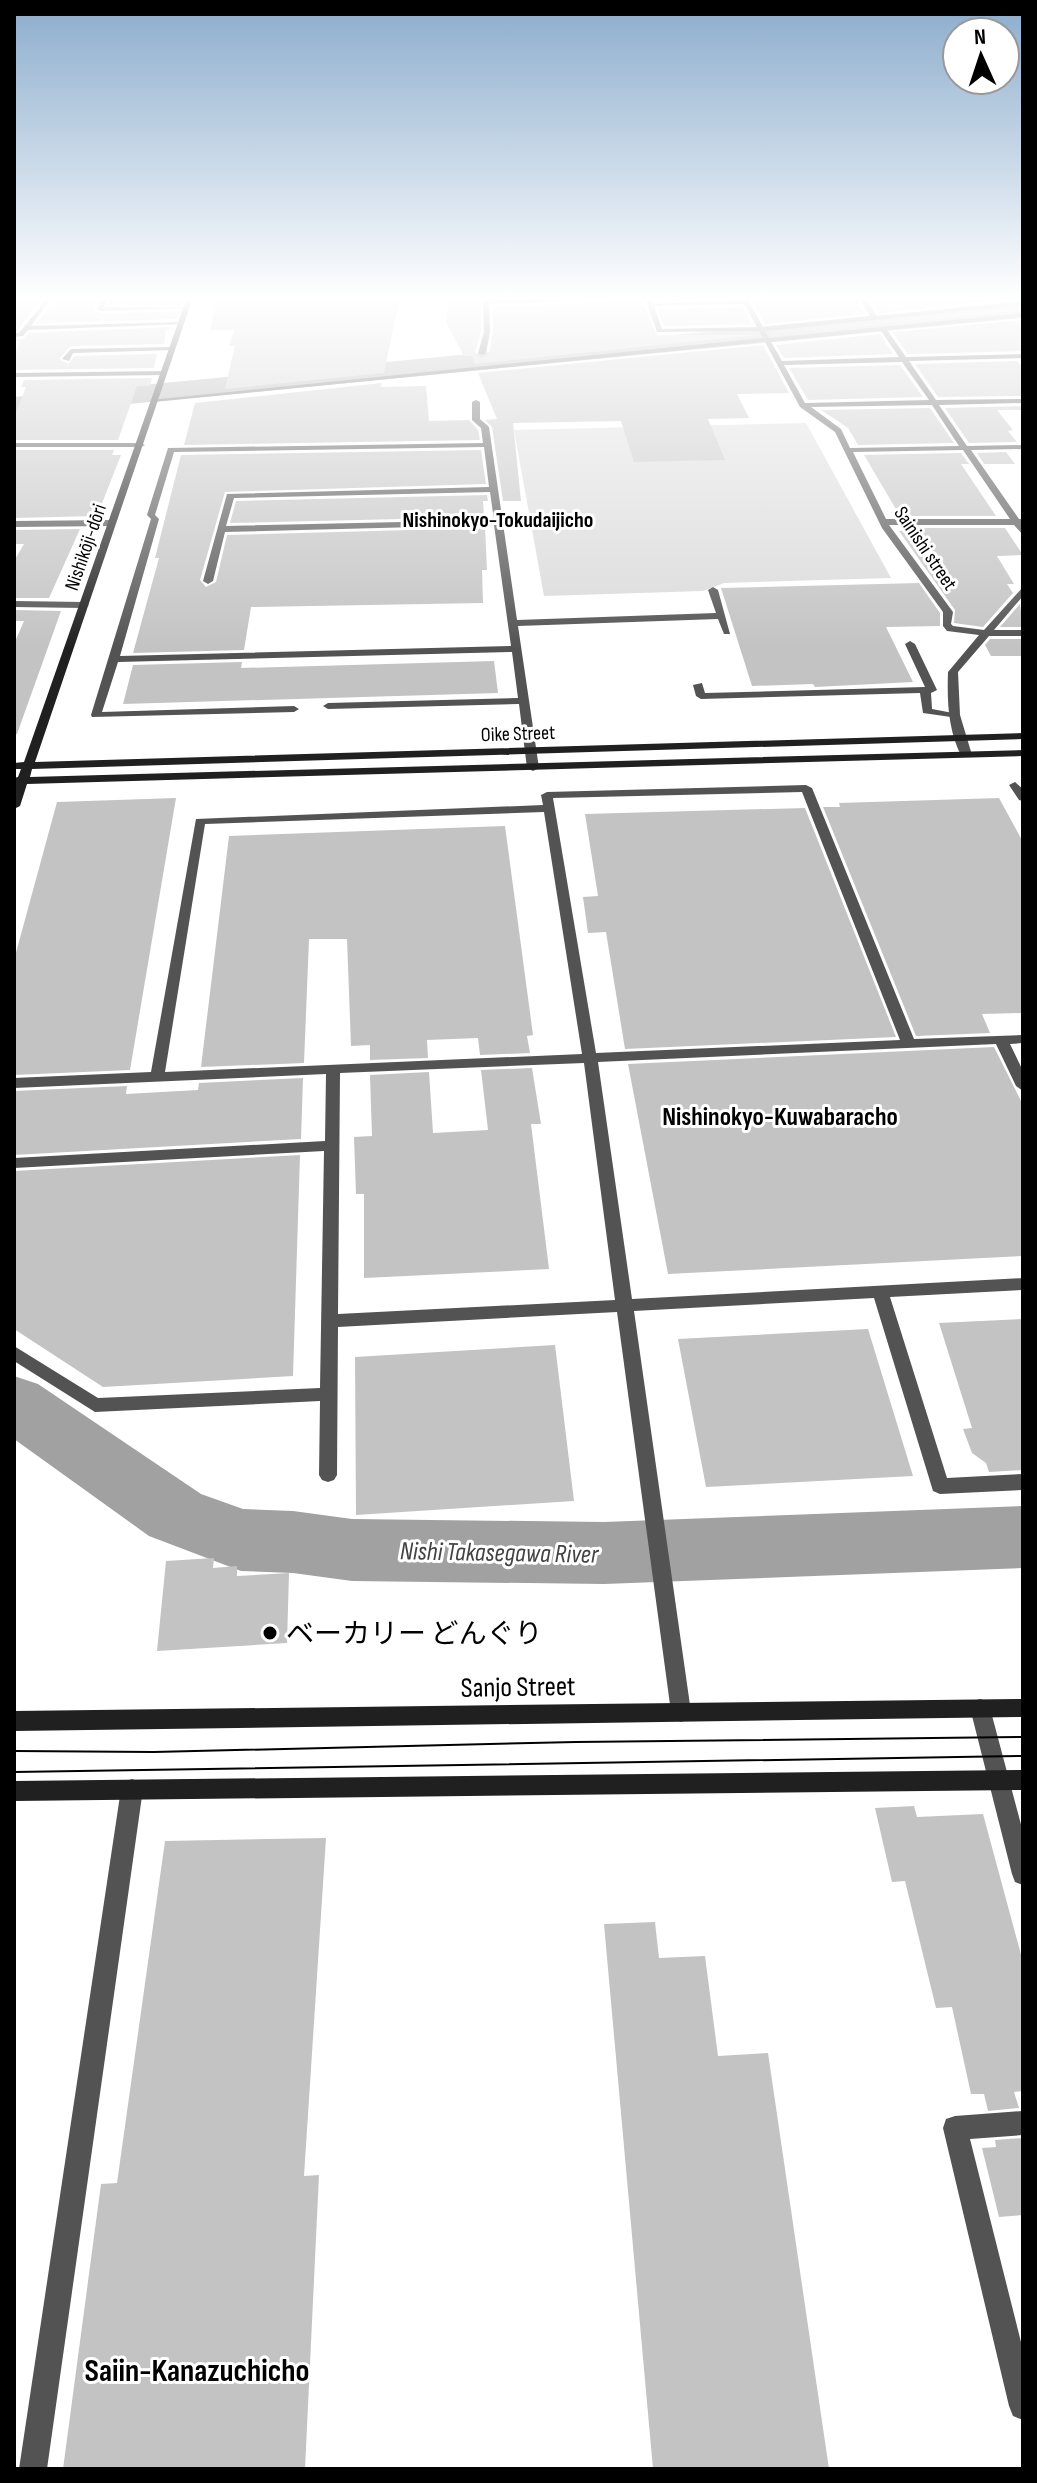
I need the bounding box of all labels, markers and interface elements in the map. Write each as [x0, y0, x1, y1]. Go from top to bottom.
north arrow [941, 16, 1021, 96]
text: N [973, 24, 987, 51]
street label: Nishikōji-dōri [60, 501, 112, 594]
street label: Sainishi street [888, 502, 962, 595]
district label: Nishinokyo-Tokudaijicho [403, 507, 593, 534]
street label: Oike Street [480, 721, 556, 747]
district label: Nishinokyo-Kuwabaracho [662, 1102, 898, 1133]
water label: Nishi Takasegawa River [400, 1536, 600, 1571]
place label: ベーカリー どんぐり [286, 1618, 542, 1651]
marker: ベーカリー どんぐり [261, 1624, 279, 1642]
street label: Sanjo Street [460, 1670, 576, 1705]
district label: Saiin-Kanazuchicho [84, 2352, 310, 2391]

